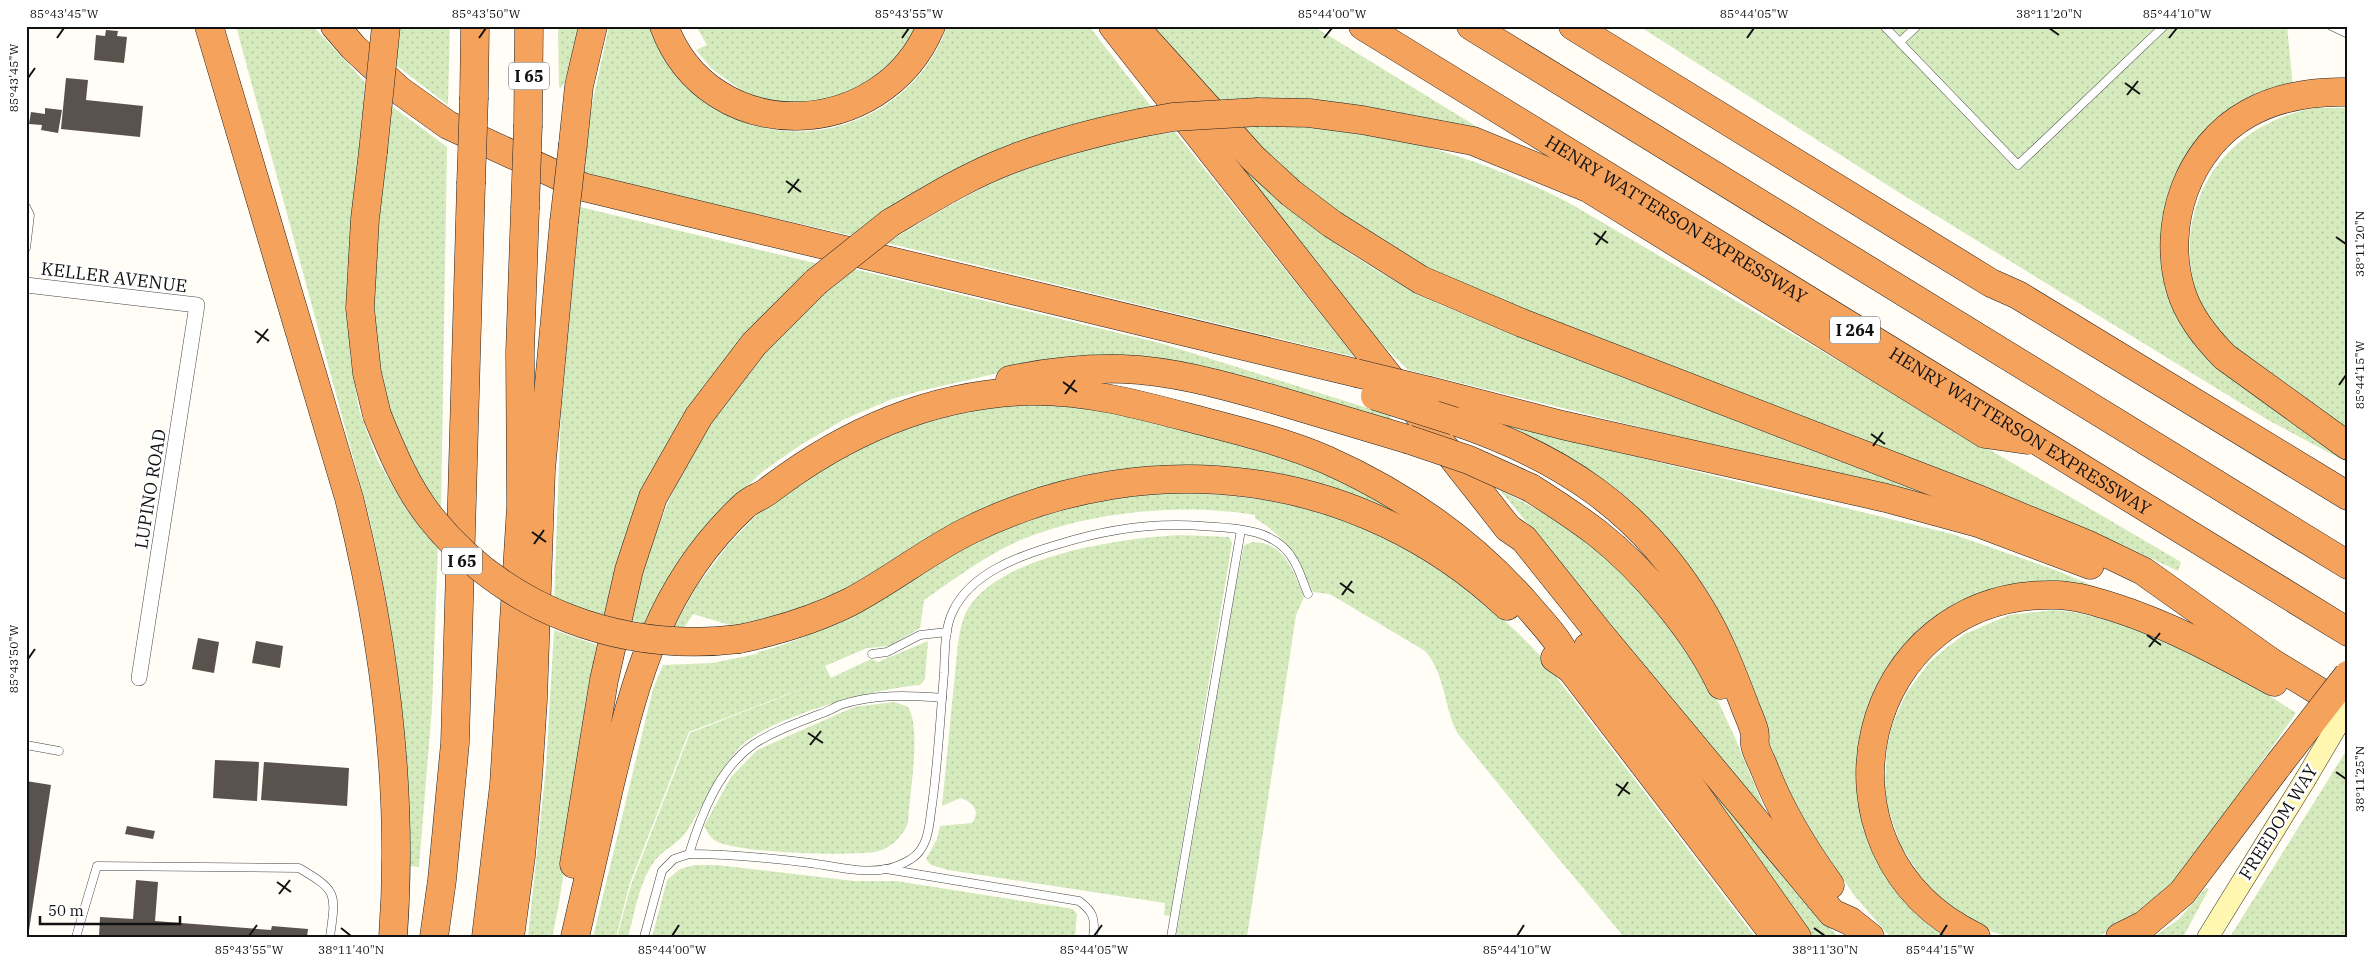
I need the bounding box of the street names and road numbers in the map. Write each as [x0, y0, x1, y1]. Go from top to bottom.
road number: I 65 [509, 62, 549, 90]
street label: HENRY WATTERSON EXPRESSWAY [1541, 130, 1812, 308]
street label: KELLER AVENUE [40, 257, 188, 297]
road number: I 264 [1830, 316, 1880, 344]
street label: HENRY WATTERSON EXPRESSWAY [1885, 341, 2156, 520]
street label: LUPINO ROAD [129, 427, 171, 551]
road number: I 65 [442, 548, 482, 574]
street label: FREEDOM WAY [2233, 760, 2323, 884]

